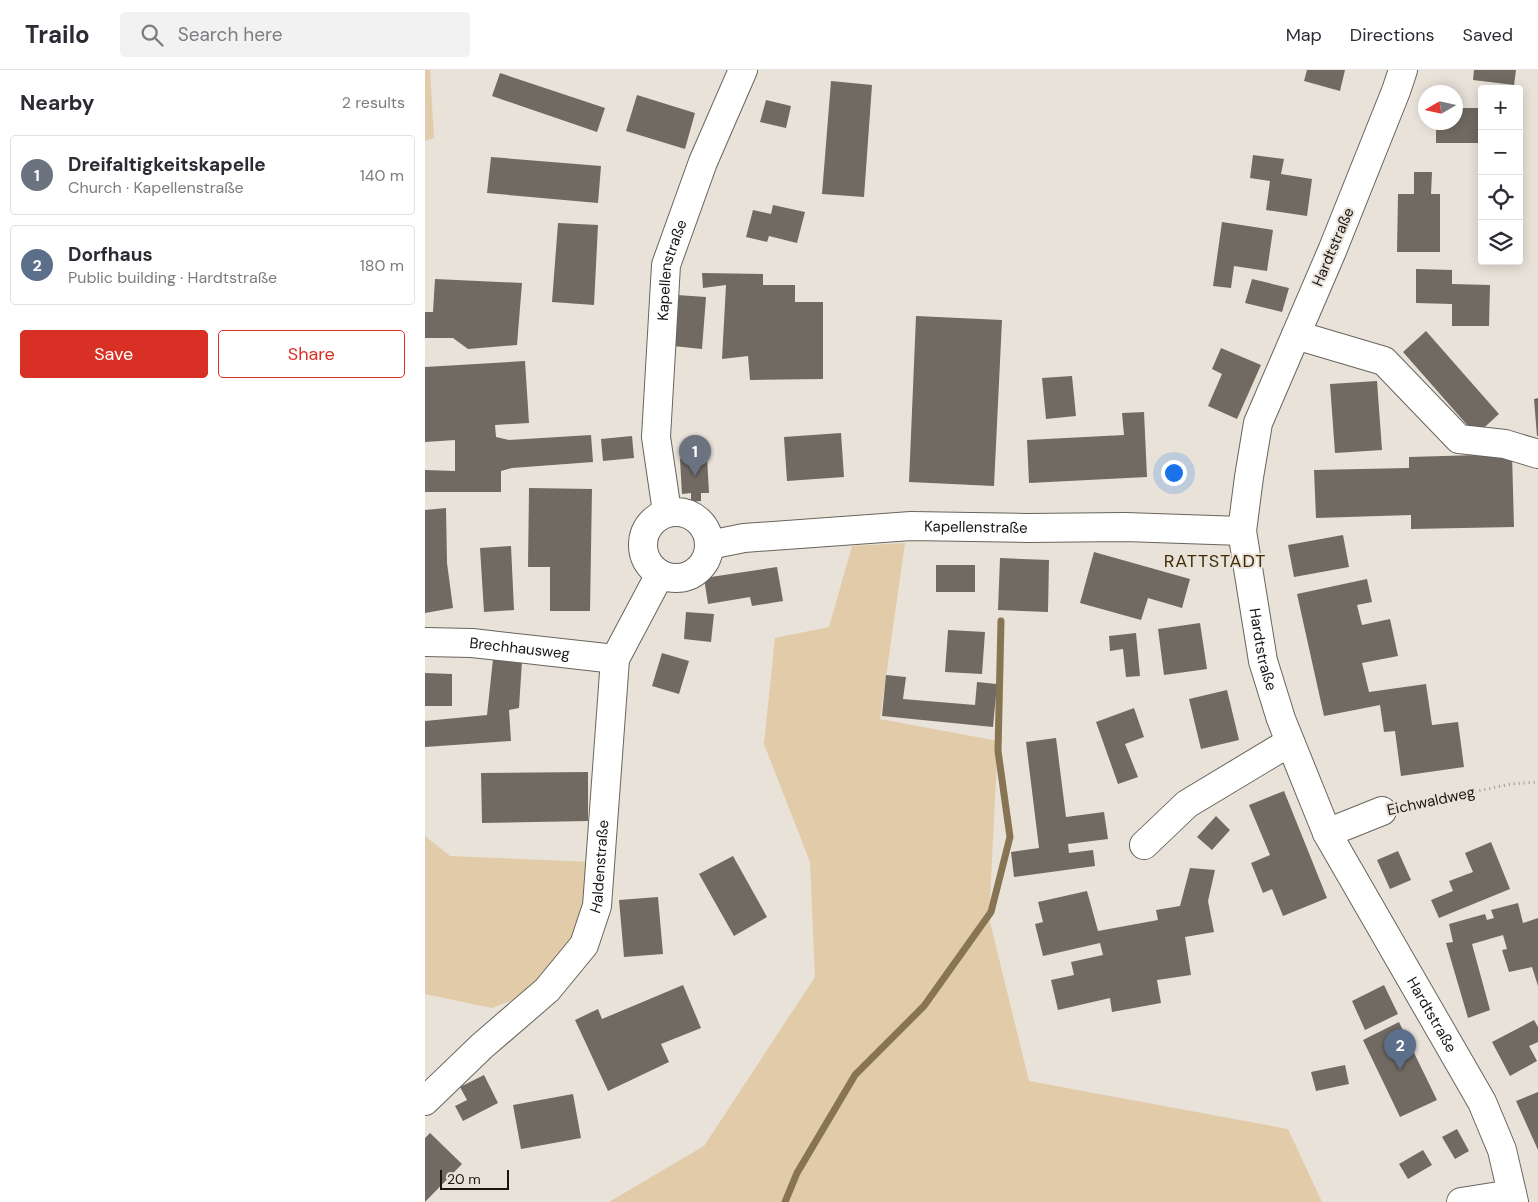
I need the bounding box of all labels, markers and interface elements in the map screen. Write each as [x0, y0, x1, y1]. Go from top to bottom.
search box [120, 12, 470, 57]
text: Trailo [25, 19, 90, 50]
icon: search [138, 21, 166, 49]
text: Search here [178, 22, 283, 47]
text: Map [1286, 23, 1322, 47]
text: Directions [1350, 23, 1435, 47]
text: Saved [1463, 23, 1513, 47]
north arrow [1418, 85, 1463, 130]
map controls [1478, 85, 1523, 265]
button: + [1478, 85, 1523, 130]
text: Nearby [20, 89, 94, 117]
text: 2 results [342, 92, 405, 113]
button: − [1478, 130, 1523, 175]
text: Dreifaltigkeitskapelle [68, 152, 266, 177]
text: 1 [34, 165, 40, 186]
text: 140 m [360, 165, 404, 186]
button: locate [1478, 175, 1523, 220]
text: Church · Kapellenstraße [68, 177, 244, 198]
street label: Hardtstraße [1307, 204, 1359, 290]
street label: Kapellenstraße [653, 217, 692, 321]
button: layers [1478, 220, 1523, 265]
text: Dorfhaus [68, 242, 153, 267]
text: 2 [32, 255, 42, 276]
text: 180 m [360, 255, 404, 276]
text: Public building · Hardtstraße [68, 267, 277, 288]
button: Save [20, 330, 208, 378]
button: Share [218, 330, 405, 378]
pin: 1 [679, 435, 711, 476]
your location [1161, 460, 1187, 486]
street label: Kapellenstraße [924, 516, 1028, 538]
district label: RATTSTADT [1164, 549, 1266, 573]
street label: Hardtstraße [1245, 606, 1282, 693]
street label: Brechhausweg [469, 633, 571, 664]
street label: Eichwaldweg [1385, 782, 1477, 820]
street label: Haldenstraße [585, 819, 613, 916]
street label: Hardtstraße [1402, 973, 1461, 1056]
pin: 2 [1384, 1029, 1416, 1070]
scale bar [440, 1167, 509, 1190]
text: 20 m [447, 1170, 481, 1188]

